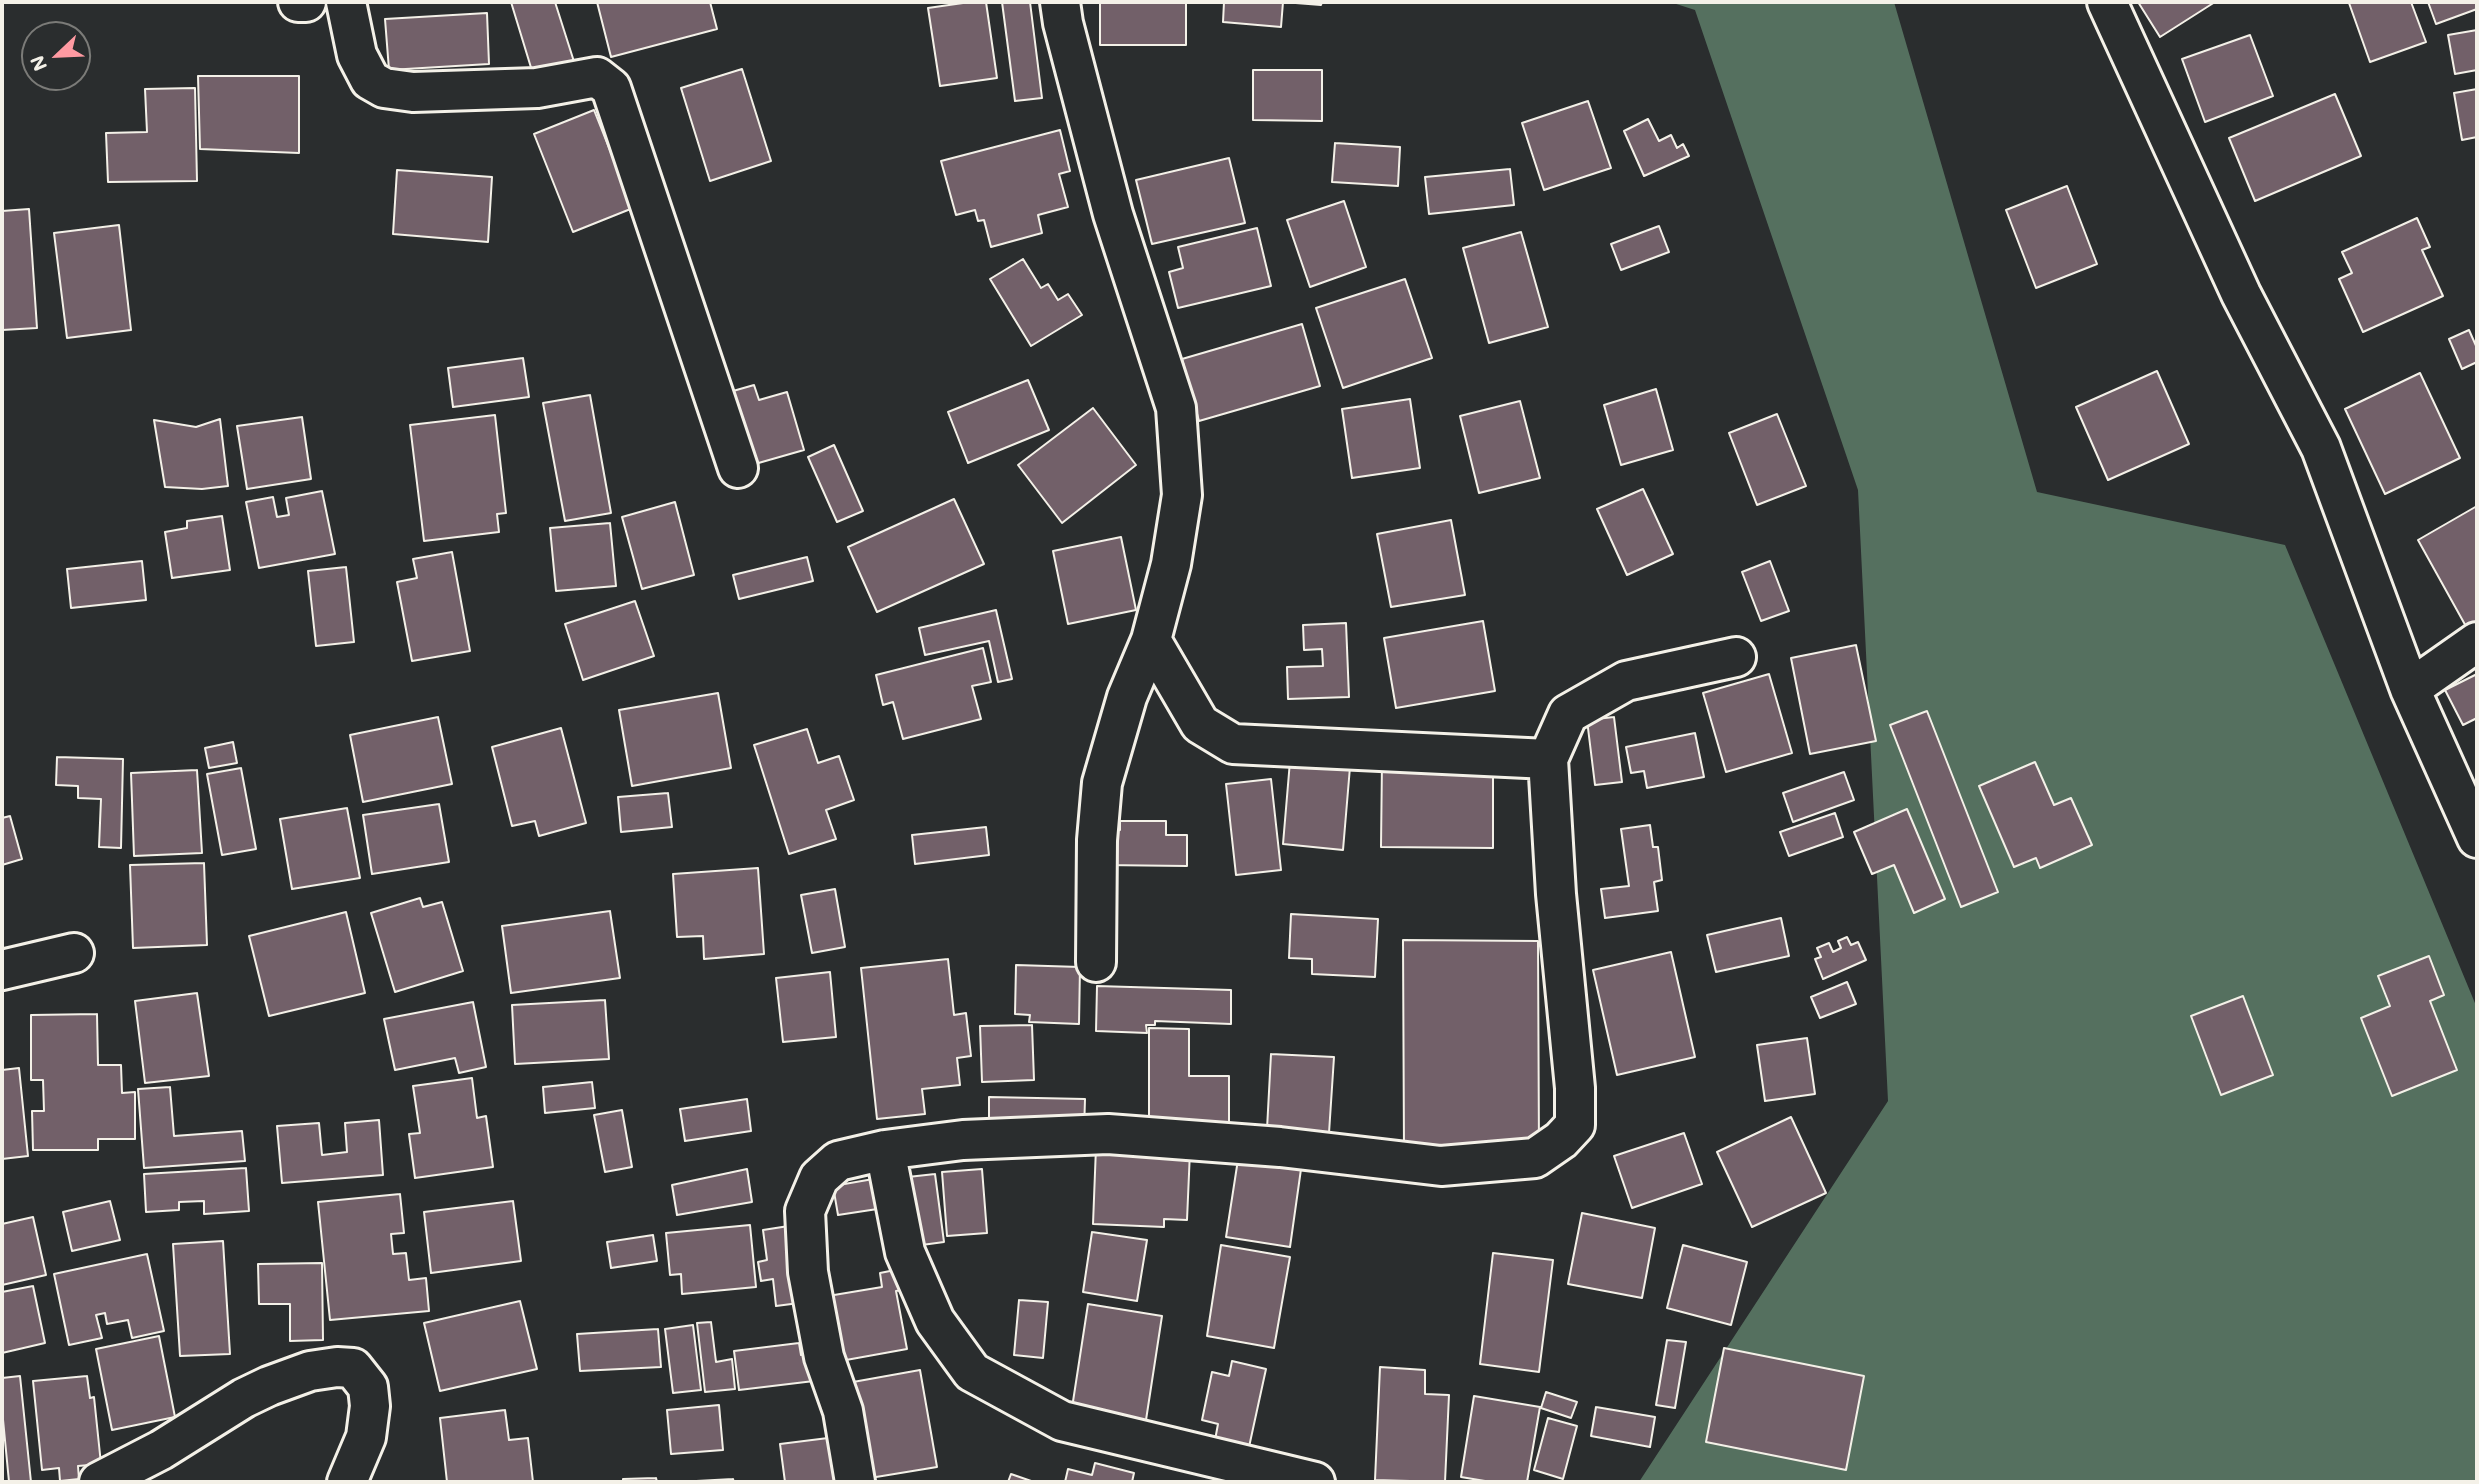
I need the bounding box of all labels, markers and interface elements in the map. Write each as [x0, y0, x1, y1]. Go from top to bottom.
north arrow [21, 21, 91, 91]
text: N [24, 52, 52, 75]

